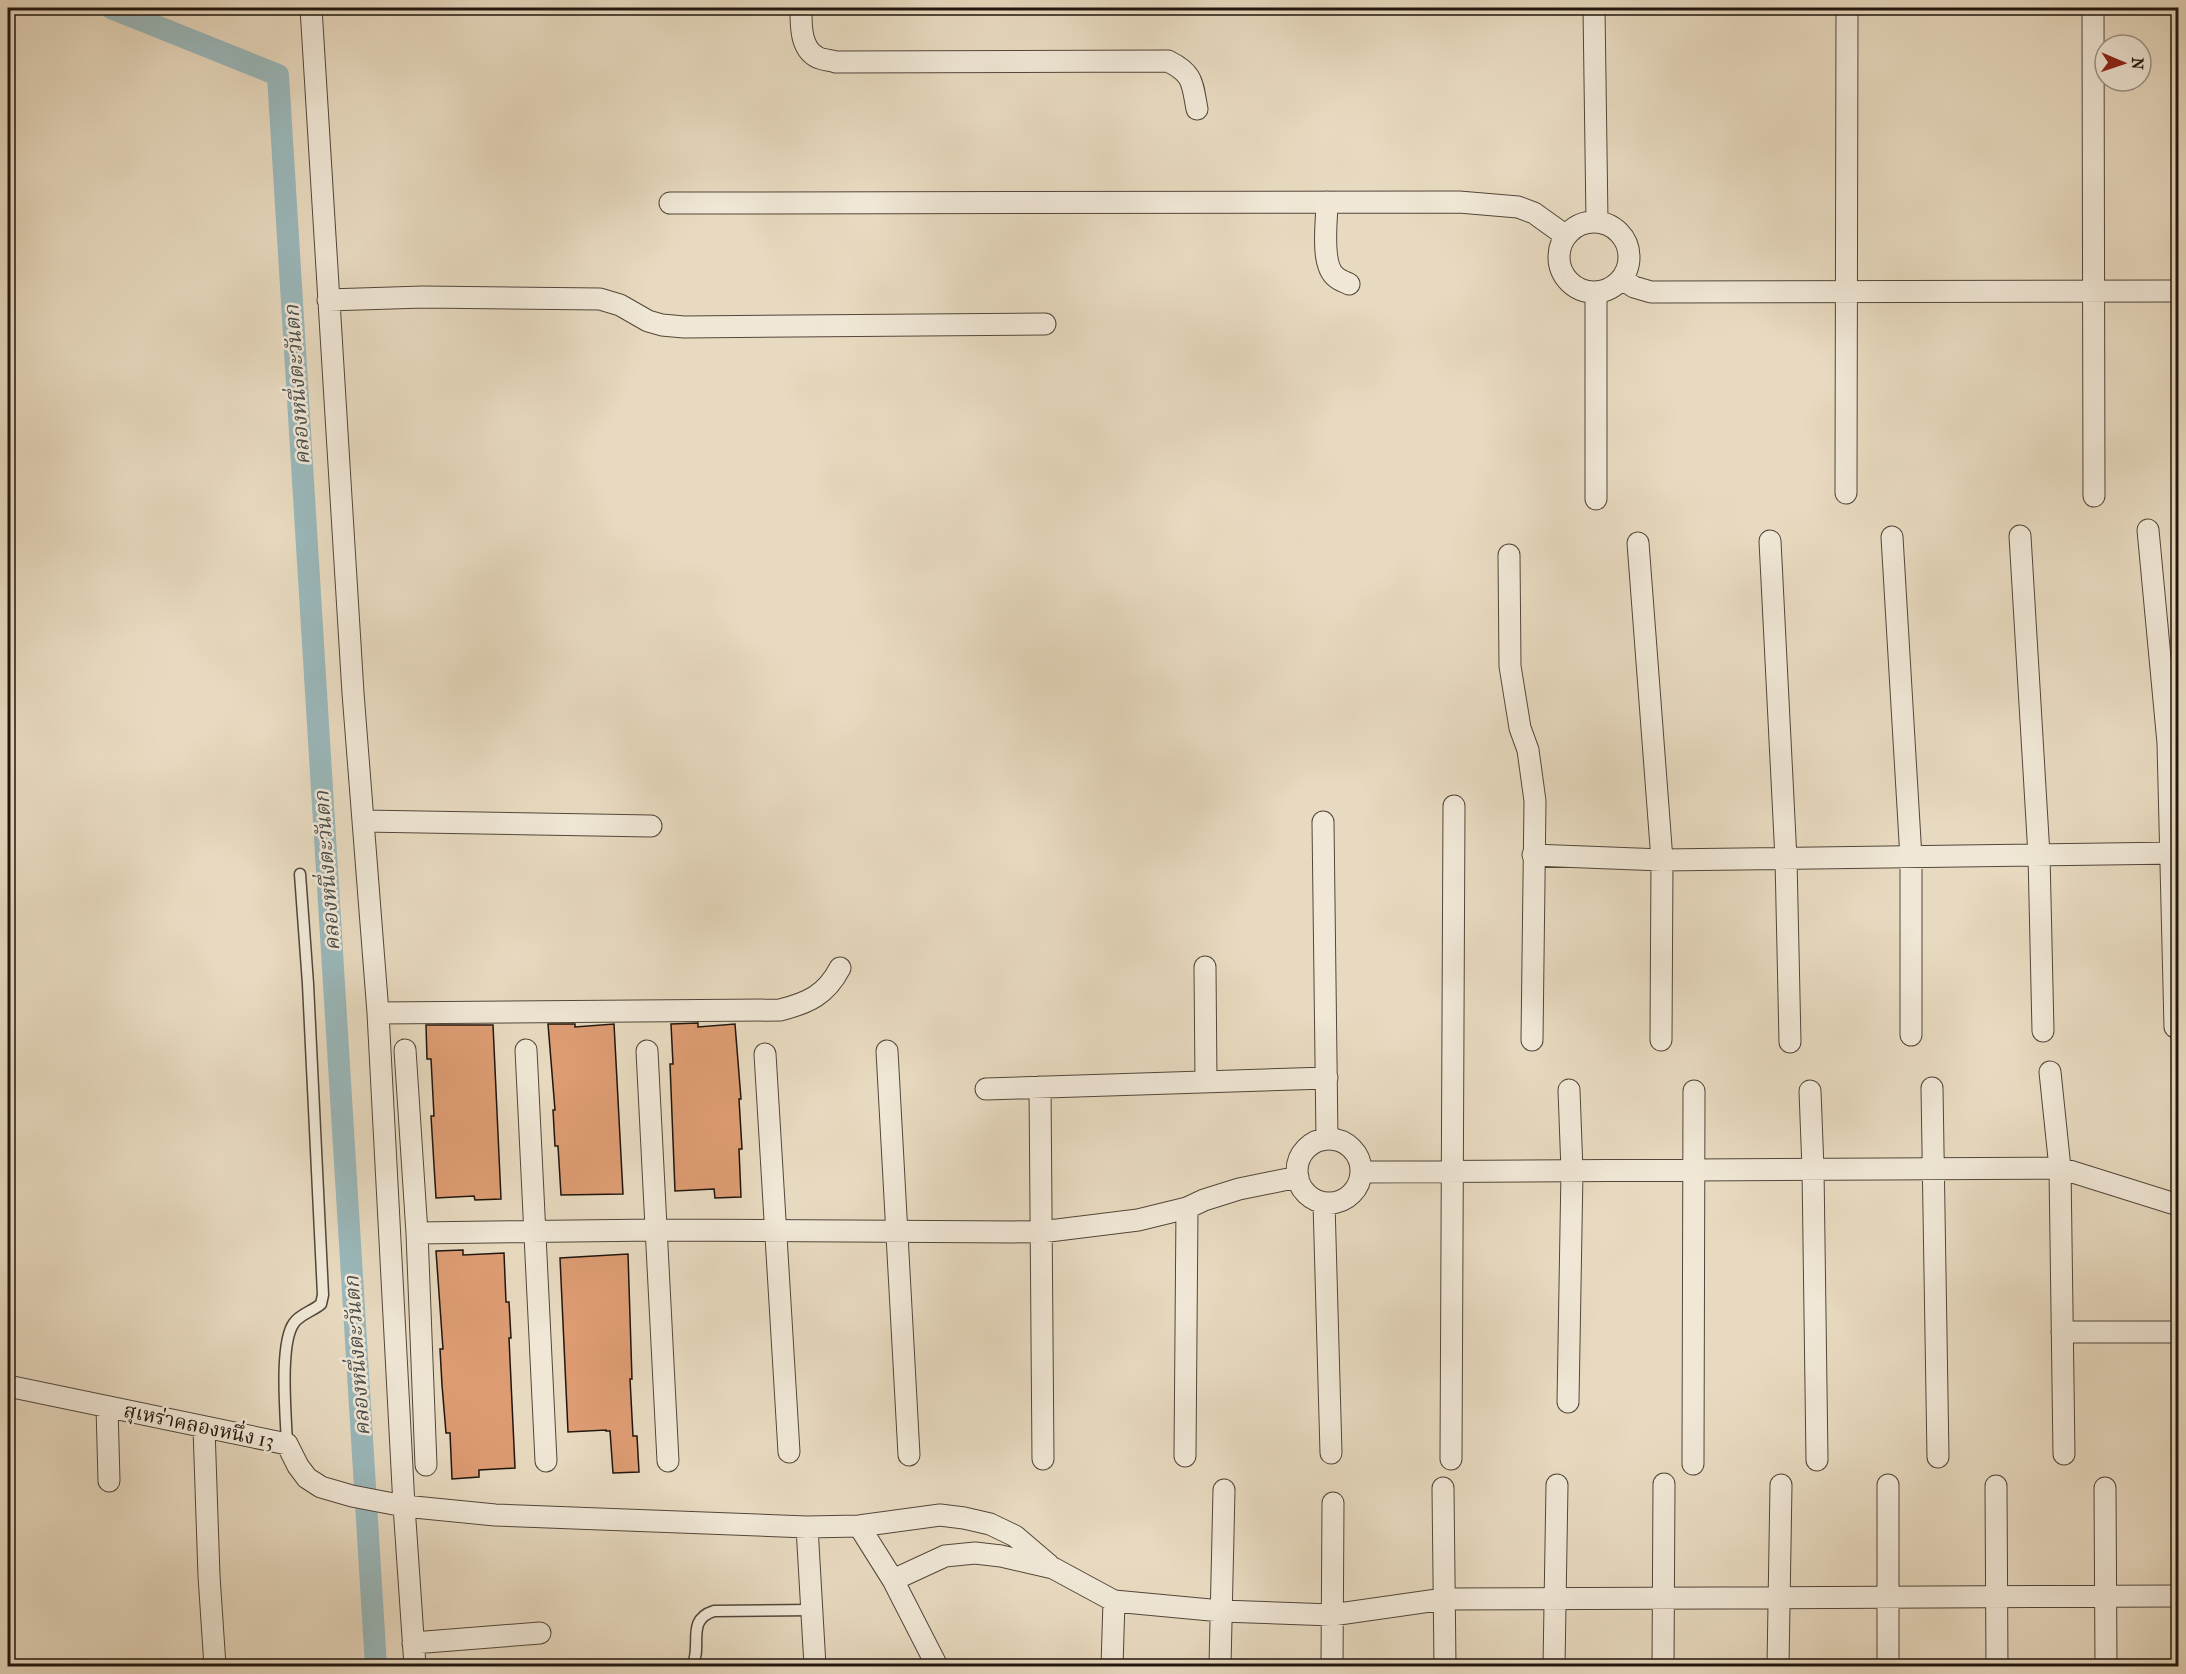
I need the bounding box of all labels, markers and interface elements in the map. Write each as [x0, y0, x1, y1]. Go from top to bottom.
north arrow [2093, 33, 2153, 93]
text: N [2128, 57, 2147, 71]
water label: คลองหนึ่งตะวันตก [275, 303, 315, 466]
water label: คลองหนึ่งตะวันตก [305, 789, 345, 952]
water label: คลองหนึ่งตะวันตก [335, 1274, 375, 1437]
street label: สุเหร่าคลองหนึ่ง 13 [122, 1395, 277, 1454]

